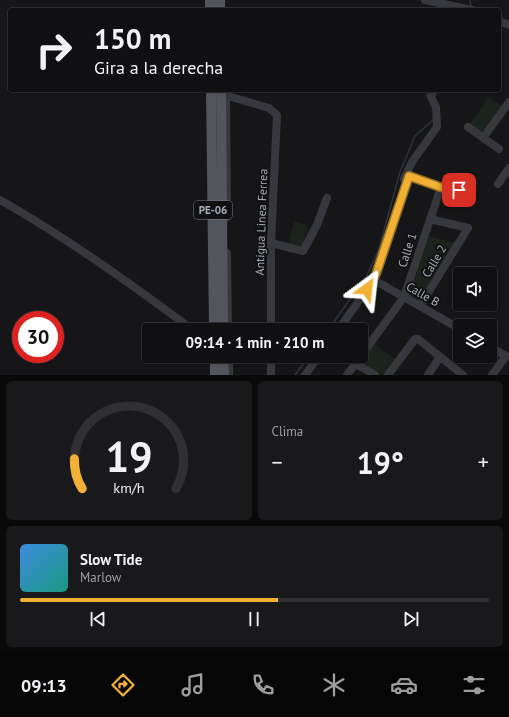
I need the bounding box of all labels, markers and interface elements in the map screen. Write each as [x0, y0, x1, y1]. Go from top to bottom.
text: 150 m [94, 20, 171, 57]
icon: right [28, 24, 80, 76]
text: Gira a la derecha [94, 56, 223, 79]
street label: Antigua Linea Ferrea [252, 168, 270, 276]
pin [442, 173, 476, 207]
icon: arrive [448, 179, 470, 201]
road number: PE-06 [194, 201, 232, 219]
street label: Calle 1 [394, 231, 420, 269]
street label: Calle 2 [418, 242, 450, 280]
map controls [453, 267, 497, 363]
button: sound [453, 267, 497, 311]
position arrow [346, 268, 388, 310]
street label: Calle B [404, 279, 442, 309]
speed limit sign: 30 [12, 311, 64, 363]
button: layers [453, 319, 497, 363]
text: 09:14 · 1 min · 210 m [186, 333, 324, 352]
text: Clima [272, 423, 303, 440]
text: 19 [105, 429, 152, 482]
text: 19° [357, 443, 404, 482]
text: − [272, 448, 283, 476]
text: + [478, 448, 489, 476]
text: km/h [113, 477, 144, 496]
text: Slow Tide [80, 550, 142, 569]
text: Marlow [80, 569, 121, 586]
icon: previous [87, 608, 109, 630]
icon: pause [243, 608, 265, 630]
icon: next [400, 608, 422, 630]
icon: directions [109, 671, 137, 699]
icon: music [179, 671, 207, 699]
icon: phone [249, 671, 277, 699]
icon: climate [320, 671, 348, 699]
icon: car [390, 671, 418, 699]
icon: filters [460, 671, 488, 699]
text: 09:13 [21, 674, 67, 697]

